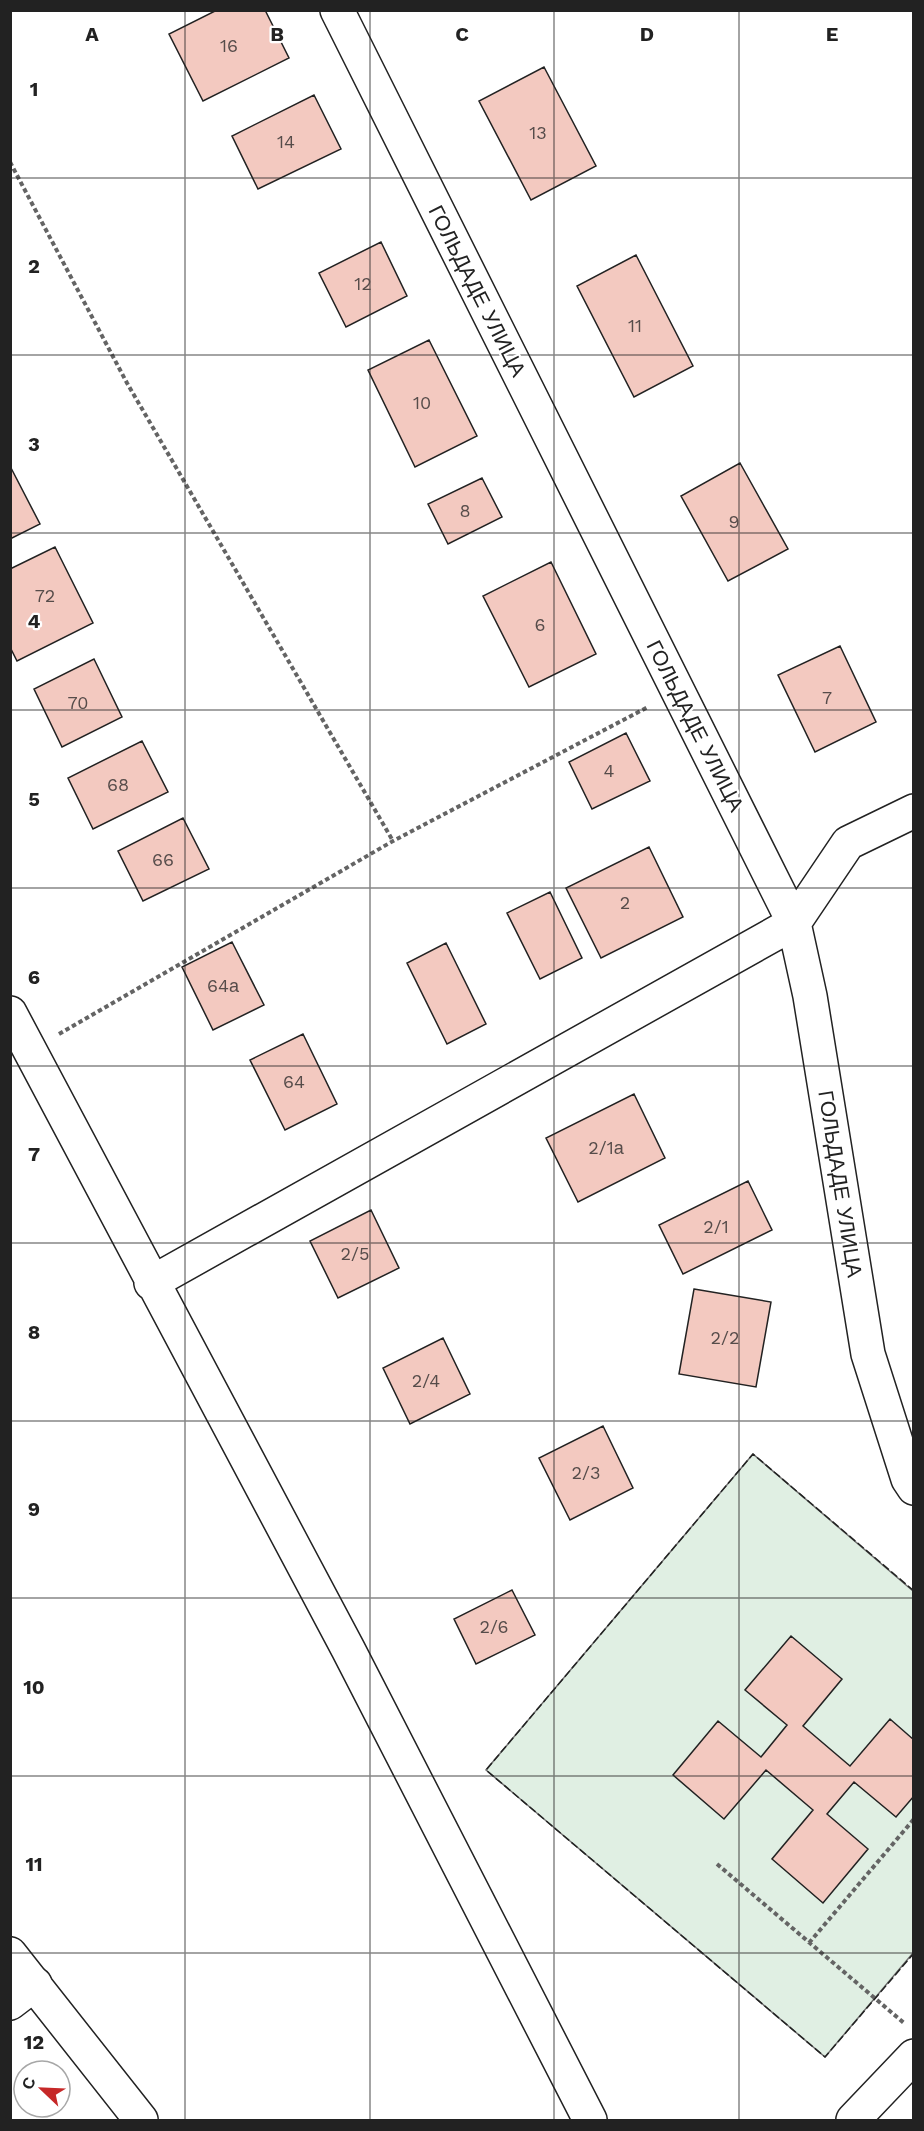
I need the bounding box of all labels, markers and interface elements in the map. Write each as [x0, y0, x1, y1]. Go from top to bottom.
text: A [85, 22, 99, 46]
text: B [270, 22, 284, 46]
text: C [455, 22, 469, 46]
text: D [640, 22, 654, 46]
text: E [826, 22, 838, 46]
house number: 16 [220, 35, 238, 56]
text: 1 [30, 77, 38, 101]
house number: 13 [529, 122, 547, 143]
house number: 14 [277, 131, 295, 152]
street label: ГОЛЬДАДЕ УЛИЦА [423, 201, 531, 381]
text: 2 [28, 254, 40, 278]
house number: 12 [354, 273, 372, 294]
house number: 11 [628, 315, 642, 336]
house number: 10 [413, 392, 431, 413]
text: 3 [28, 432, 40, 456]
house number: 8 [459, 500, 471, 521]
house number: 9 [728, 511, 740, 532]
house number: 72 [35, 585, 55, 606]
text: 4 [28, 609, 41, 633]
house number: 6 [535, 614, 545, 635]
street label: ГОЛЬДАДЕ УЛИЦА [641, 636, 749, 816]
house number: 7 [822, 687, 832, 708]
house number: 70 [68, 692, 88, 713]
house number: 4 [604, 760, 615, 781]
house number: 68 [107, 774, 129, 795]
text: 5 [28, 787, 40, 811]
house number: 66 [152, 849, 174, 870]
house number: 2 [620, 892, 630, 913]
text: 6 [28, 965, 40, 989]
house number: 64а [207, 975, 240, 996]
house number: 64 [283, 1071, 305, 1092]
street label: ГОЛЬДАДЕ УЛИЦА [813, 1089, 868, 1279]
house number: 2/1а [588, 1137, 625, 1158]
text: 7 [28, 1142, 40, 1166]
house number: 2/1 [703, 1216, 729, 1237]
house number: 2/5 [341, 1243, 369, 1264]
text: 8 [28, 1320, 40, 1344]
house number: 2/2 [711, 1327, 739, 1348]
house number: 2/4 [412, 1370, 440, 1391]
house number: 2/3 [572, 1462, 600, 1483]
text: 9 [28, 1497, 40, 1521]
house number: 2/6 [480, 1616, 509, 1637]
text: 10 [23, 1675, 45, 1699]
text: 11 [25, 1852, 43, 1876]
text: 12 [24, 2030, 44, 2054]
north arrow [12, 2059, 72, 2119]
text: С [18, 2074, 40, 2092]

